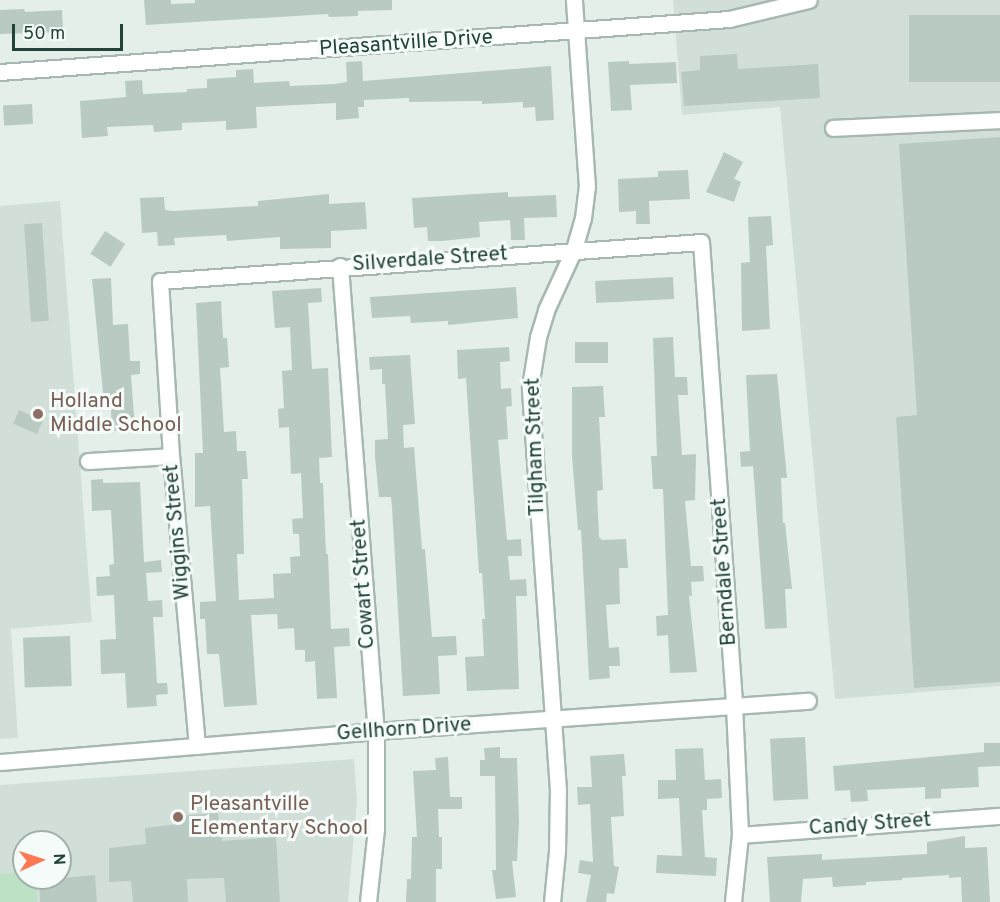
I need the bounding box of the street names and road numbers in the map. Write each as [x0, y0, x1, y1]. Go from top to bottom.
street label: Pleasantville Drive [318, 25, 494, 63]
street label: Silverdale Street [352, 242, 508, 278]
street label: Tilgham Street [521, 377, 551, 517]
street label: Wiggins Street [160, 463, 196, 601]
street label: Berndale Street [707, 497, 743, 647]
street label: Cowart Street [347, 518, 381, 650]
street label: Gellhorn Drive [336, 713, 472, 747]
street label: Candy Street [808, 808, 932, 842]

